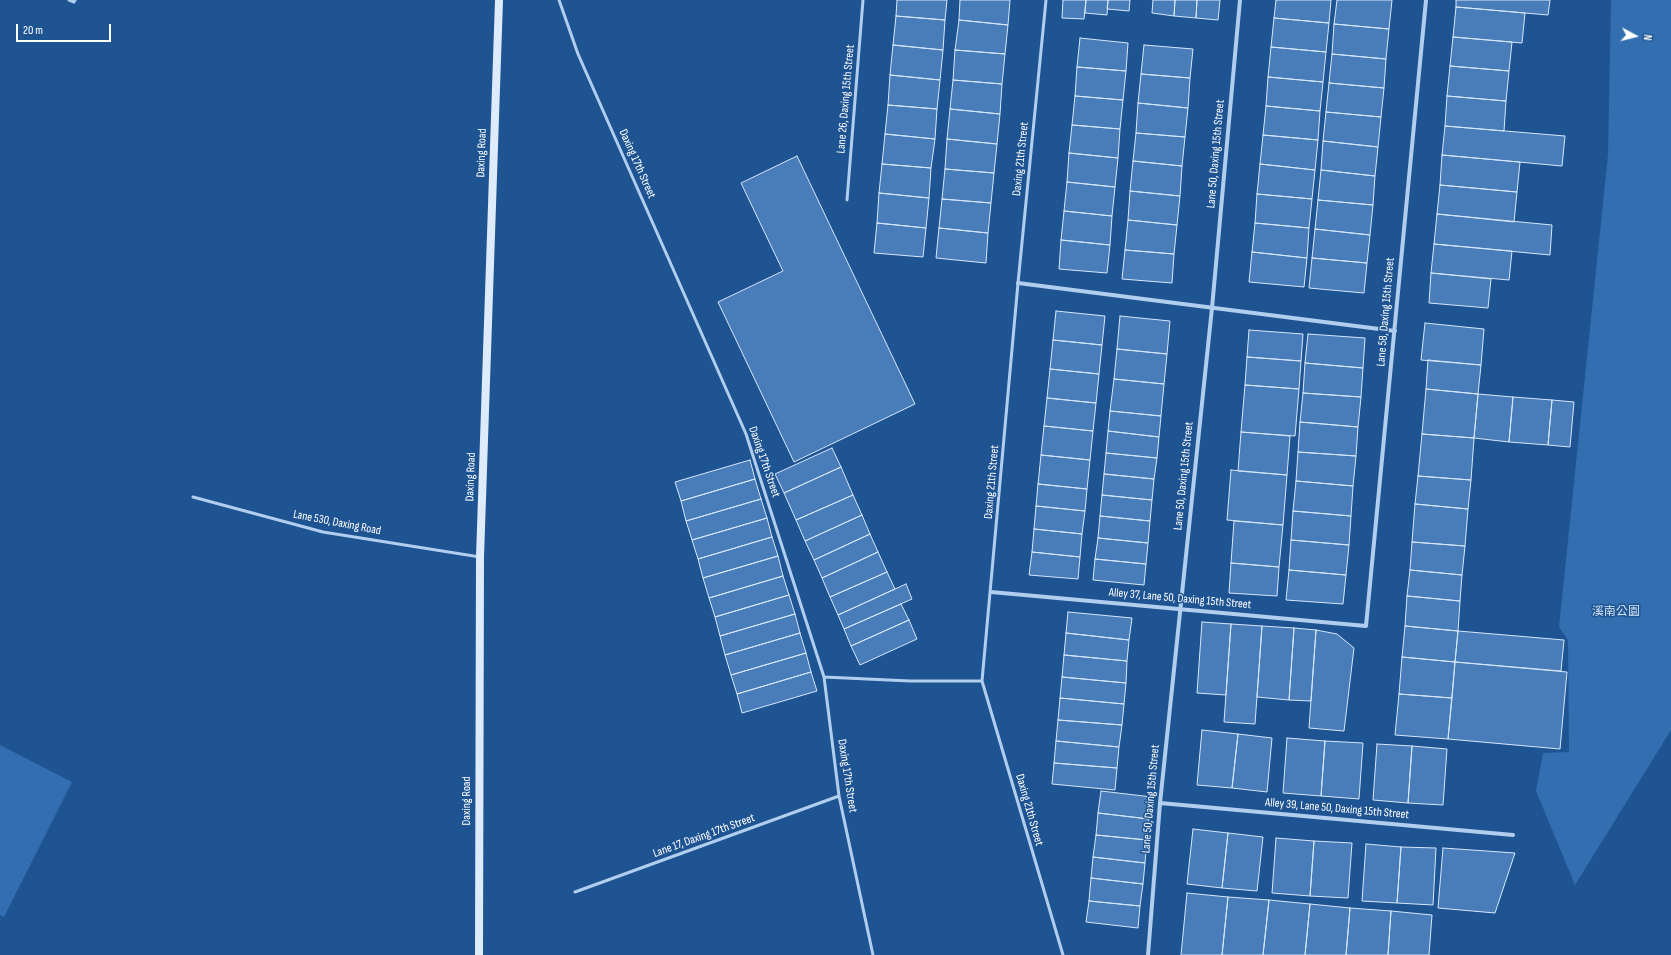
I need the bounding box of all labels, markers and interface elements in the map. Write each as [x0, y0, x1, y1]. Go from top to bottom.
scale bar [18, 16, 113, 42]
north arrow [1615, 16, 1655, 56]
text: 20 m [23, 23, 43, 38]
text: N [1641, 34, 1654, 41]
street label: Lane 26, Daxing 15th Street [834, 44, 858, 154]
street label: Lane 50, Daxing 15th Street [1204, 99, 1228, 209]
street label: Daxing 21th Street [1010, 121, 1032, 197]
street label: Daxing 17th Street [615, 127, 659, 201]
street label: Daxing Road [474, 128, 490, 178]
street label: Lane 58, Daxing 15th Street [1374, 257, 1398, 367]
street label: Lane 50, Daxing 15th Street [1171, 421, 1197, 531]
street label: Daxing 17th Street [745, 425, 783, 499]
street label: Daxing 21th Street [982, 444, 1002, 520]
street label: Daxing Road [463, 452, 479, 502]
street label: Lane 530, Daxing Road [292, 507, 382, 539]
street label: Alley 37, Lane 50, Daxing 15th Street [1108, 586, 1252, 612]
park label: 溪南公園 [1592, 605, 1640, 619]
street label: Daxing 17th Street [834, 738, 860, 814]
street label: Lane 50, Daxing 15th Street [1139, 744, 1163, 854]
street label: Daxing 21th Street [1012, 772, 1046, 848]
street label: Daxing Road [460, 777, 474, 825]
street label: Alley 39, Lane 50, Daxing 15th Street [1264, 796, 1410, 822]
street label: Lane 17, Daxing 17th Street [651, 811, 757, 861]

